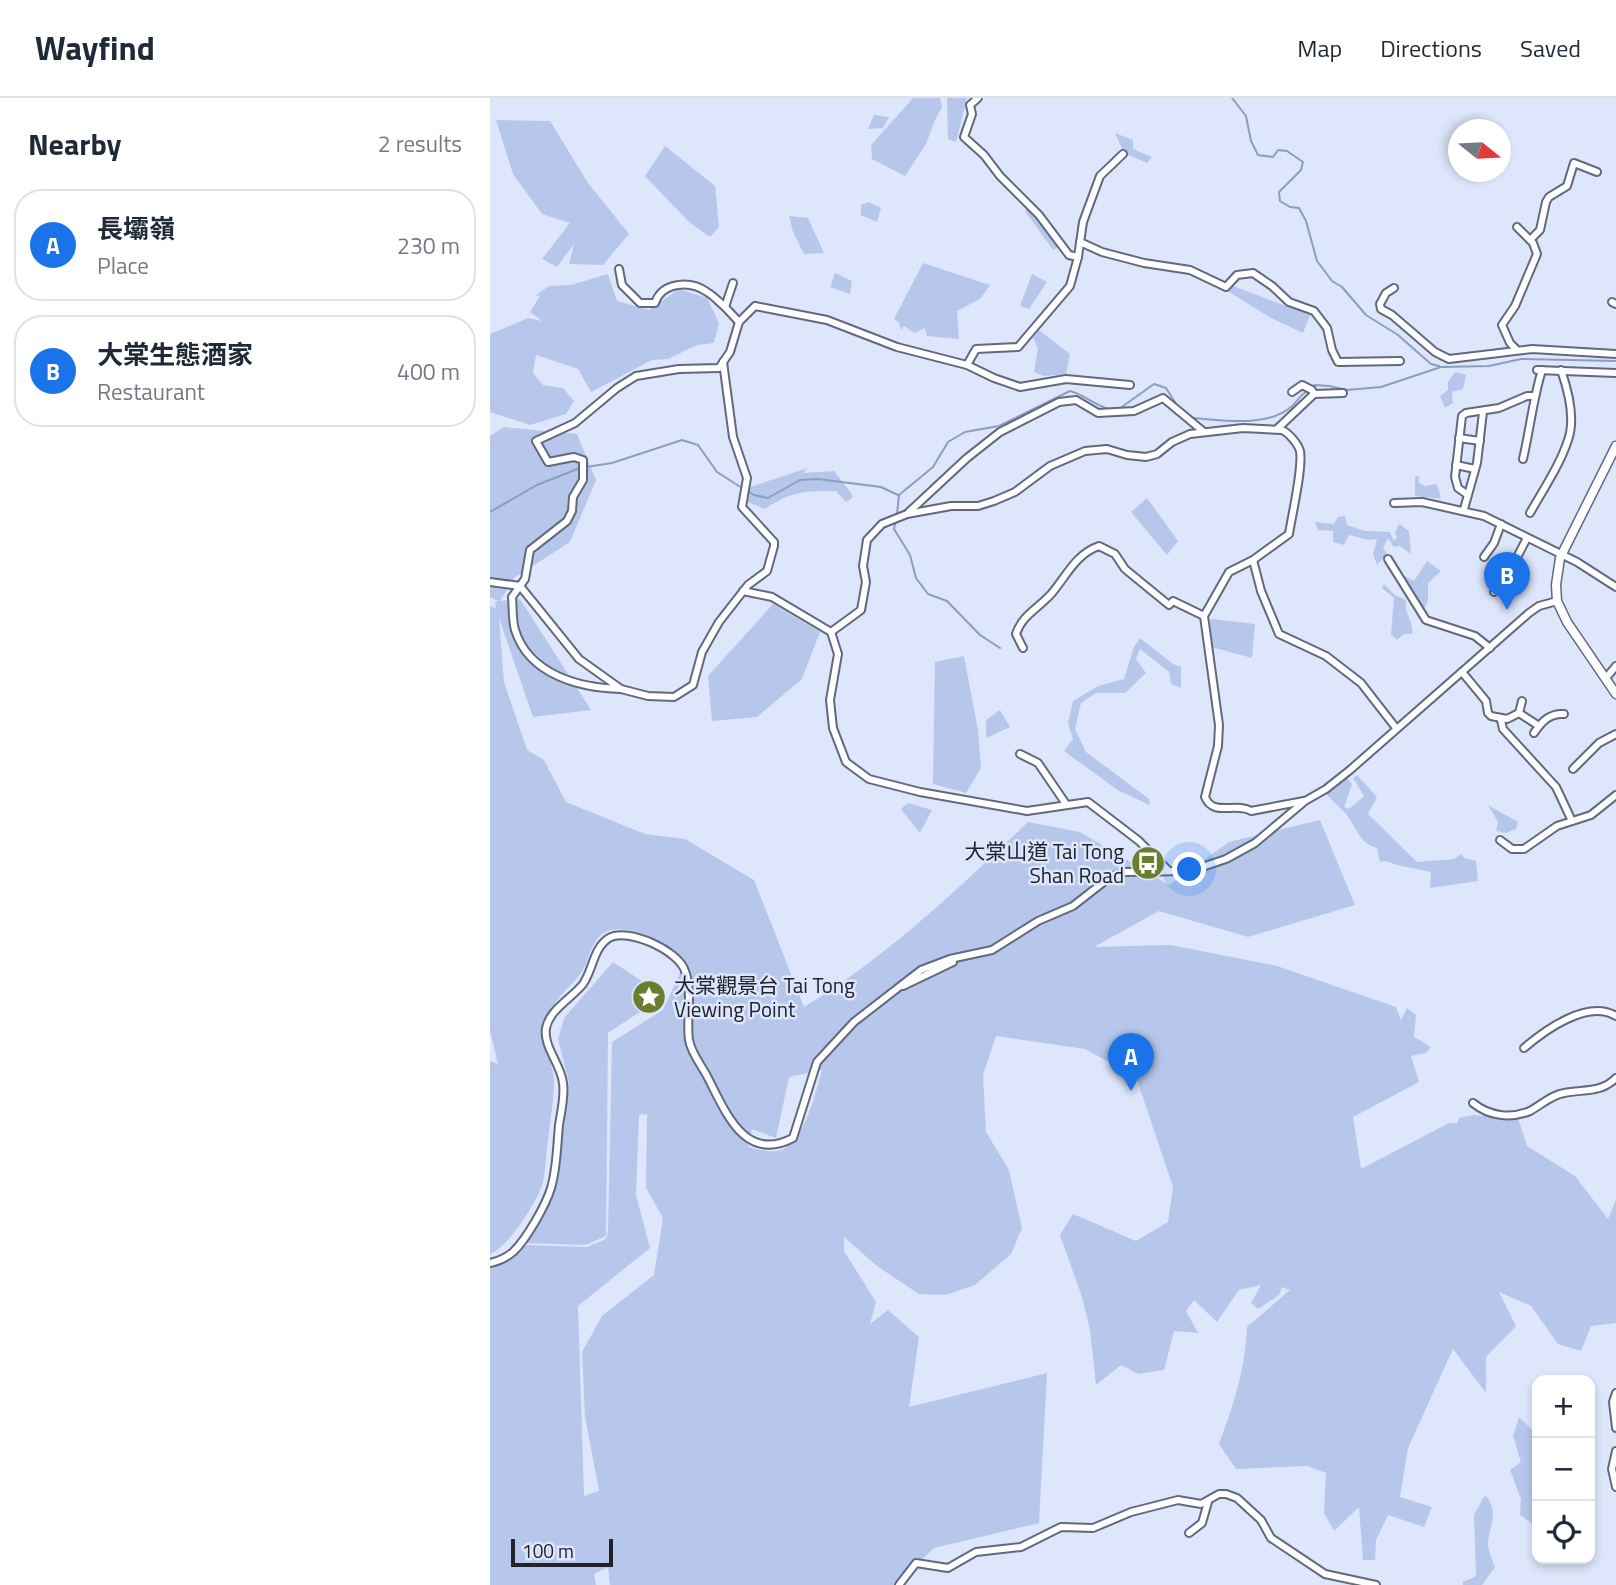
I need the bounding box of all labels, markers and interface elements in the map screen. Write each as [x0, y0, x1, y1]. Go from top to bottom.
text: Wayfind [35, 23, 155, 73]
text: Map [1297, 30, 1342, 66]
text: Directions [1380, 30, 1482, 66]
text: Saved [1520, 30, 1581, 66]
north arrow [1448, 119, 1511, 182]
text: Nearby [28, 121, 121, 167]
text: 2 results [378, 126, 462, 161]
text: 長壩嶺 [97, 209, 175, 248]
text: A [46, 228, 60, 263]
text: 230 m [397, 228, 460, 263]
text: Place [97, 248, 149, 283]
text: 大棠生態酒家 [97, 335, 253, 374]
text: B [46, 354, 60, 389]
text: 400 m [397, 354, 460, 389]
text: Restaurant [97, 374, 205, 409]
pin: B [1484, 552, 1530, 610]
place label: 大棠山道 Tai Tong Shan Road [964, 835, 1124, 891]
bus stop icon: 大棠山道 Tai Tong Shan Road [1129, 844, 1167, 882]
your location [1172, 852, 1206, 886]
place label: 大棠觀景台 Tai Tong Viewing Point [674, 969, 855, 1025]
place icon: 大棠觀景台 Tai Tong Viewing Point [630, 978, 668, 1016]
pin: A [1108, 1033, 1154, 1091]
map controls [1532, 1375, 1595, 1564]
button: + [1532, 1375, 1595, 1438]
button: − [1532, 1438, 1595, 1501]
button: locate [1532, 1501, 1595, 1564]
scale bar [511, 1536, 612, 1568]
text: 100 m [522, 1536, 574, 1565]

